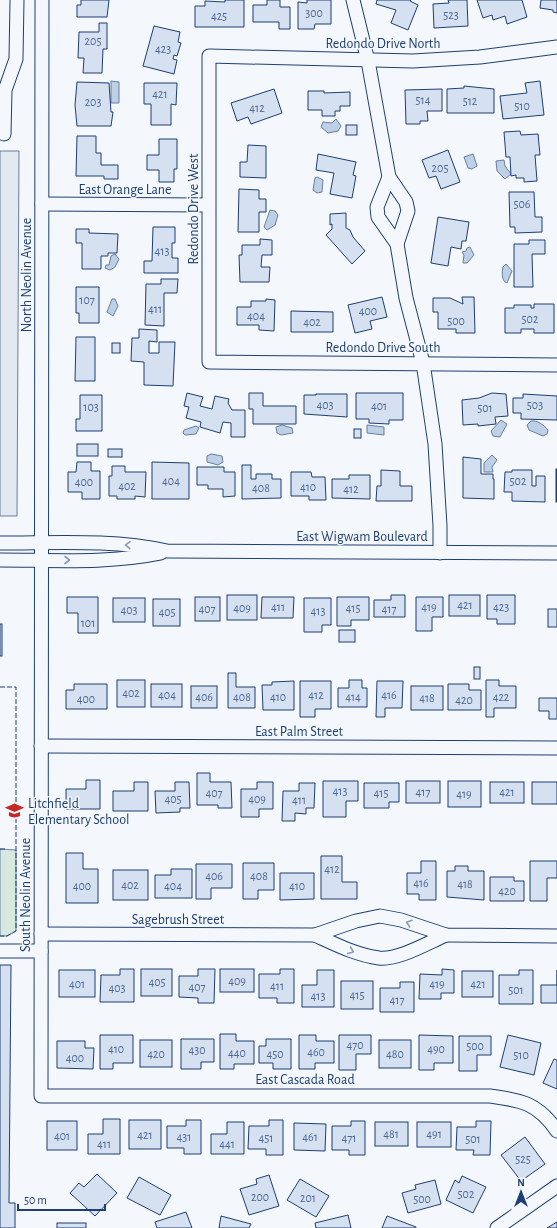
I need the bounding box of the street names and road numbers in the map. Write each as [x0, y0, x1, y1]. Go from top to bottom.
street label: Redondo Drive North [325, 37, 441, 51]
street label: Redondo Drive West [187, 153, 201, 264]
street label: East Orange Lane [78, 183, 172, 197]
street label: North Neolin Avenue [20, 218, 34, 332]
street label: Redondo Drive South [326, 341, 440, 355]
street label: East Wigwam Boulevard [296, 530, 428, 544]
street label: East Palm Street [255, 725, 344, 739]
street label: South Neolin Avenue [19, 838, 33, 952]
street label: Sagebrush Street [132, 913, 225, 927]
street label: East Cascada Road [255, 1073, 355, 1087]

